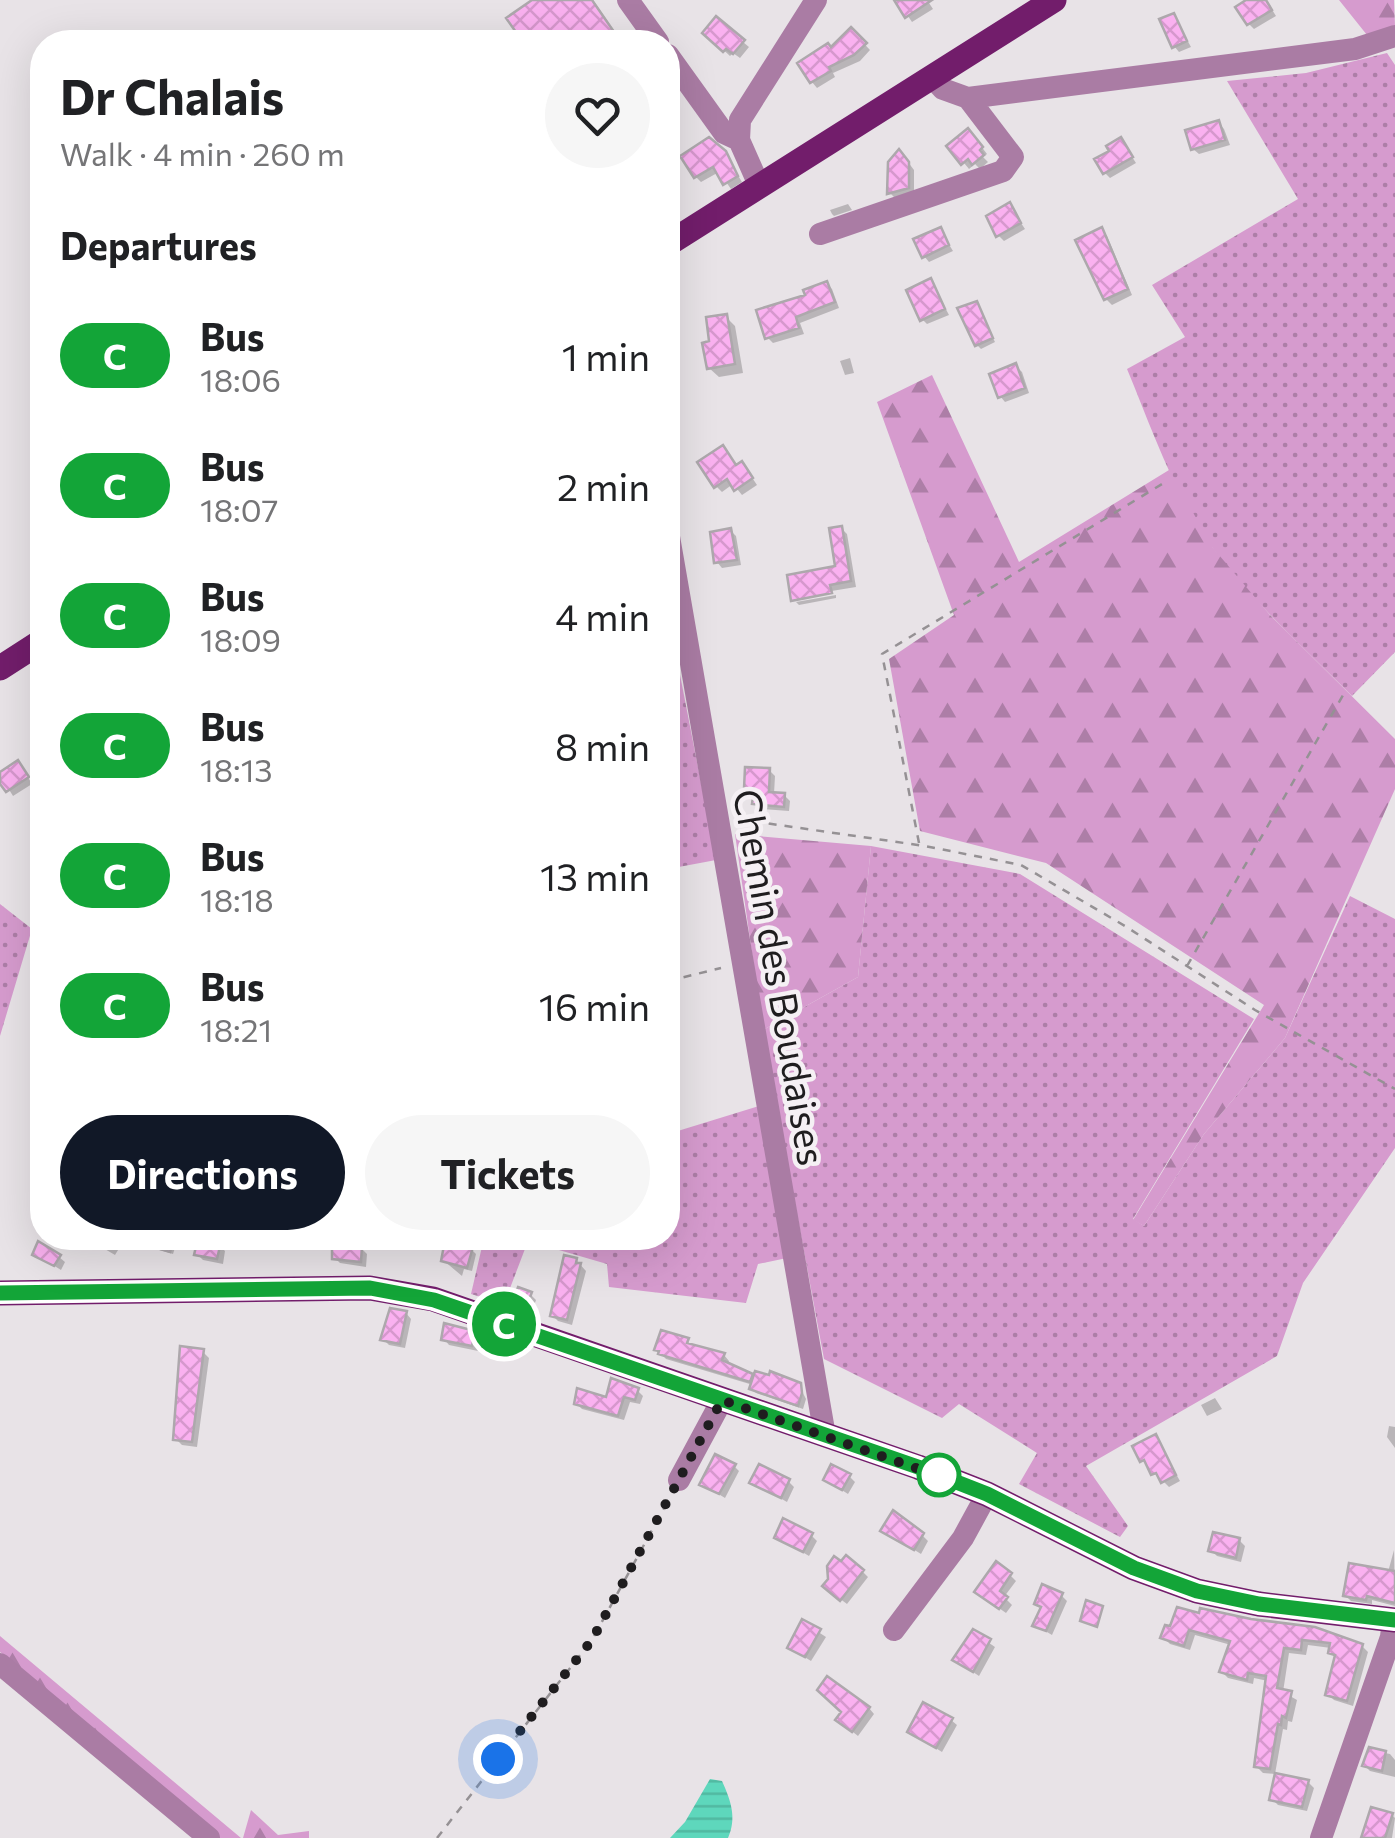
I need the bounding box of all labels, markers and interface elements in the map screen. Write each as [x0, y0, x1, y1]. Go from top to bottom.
button: heart [545, 63, 650, 168]
text: Dr Chalais [60, 66, 284, 125]
text: Walk · 4 min · 260 m [60, 133, 345, 173]
text: Departures [60, 221, 257, 268]
text: Bus [200, 312, 265, 359]
text: 1 min [562, 332, 650, 379]
text: C [103, 334, 127, 377]
text: 18:06 [200, 359, 281, 399]
text: Bus [200, 442, 265, 489]
text: 2 min [557, 462, 650, 509]
text: C [103, 464, 127, 507]
text: 18:07 [200, 489, 278, 529]
text: Bus [200, 572, 265, 619]
text: 4 min [555, 592, 650, 639]
text: C [103, 594, 127, 637]
text: 18:09 [200, 619, 281, 659]
text: Bus [200, 702, 265, 749]
text: 8 min [555, 722, 650, 769]
text: C [103, 724, 127, 767]
text: 18:13 [200, 749, 273, 789]
street label: Chemin des Boudaises [725, 785, 837, 1169]
text: Bus [200, 832, 265, 879]
text: 13 min [540, 852, 650, 899]
text: C [103, 854, 127, 897]
text: 18:18 [200, 879, 274, 919]
text: Bus [200, 962, 265, 1009]
text: 16 min [539, 982, 650, 1029]
text: C [103, 984, 127, 1027]
text: 18:21 [200, 1009, 272, 1049]
button: Directions [60, 1115, 345, 1230]
button: Tickets [365, 1115, 650, 1230]
line badge: C [472, 1292, 536, 1356]
text: C [492, 1303, 516, 1346]
unlabelled marker [918, 1454, 960, 1496]
your location [473, 1734, 523, 1784]

